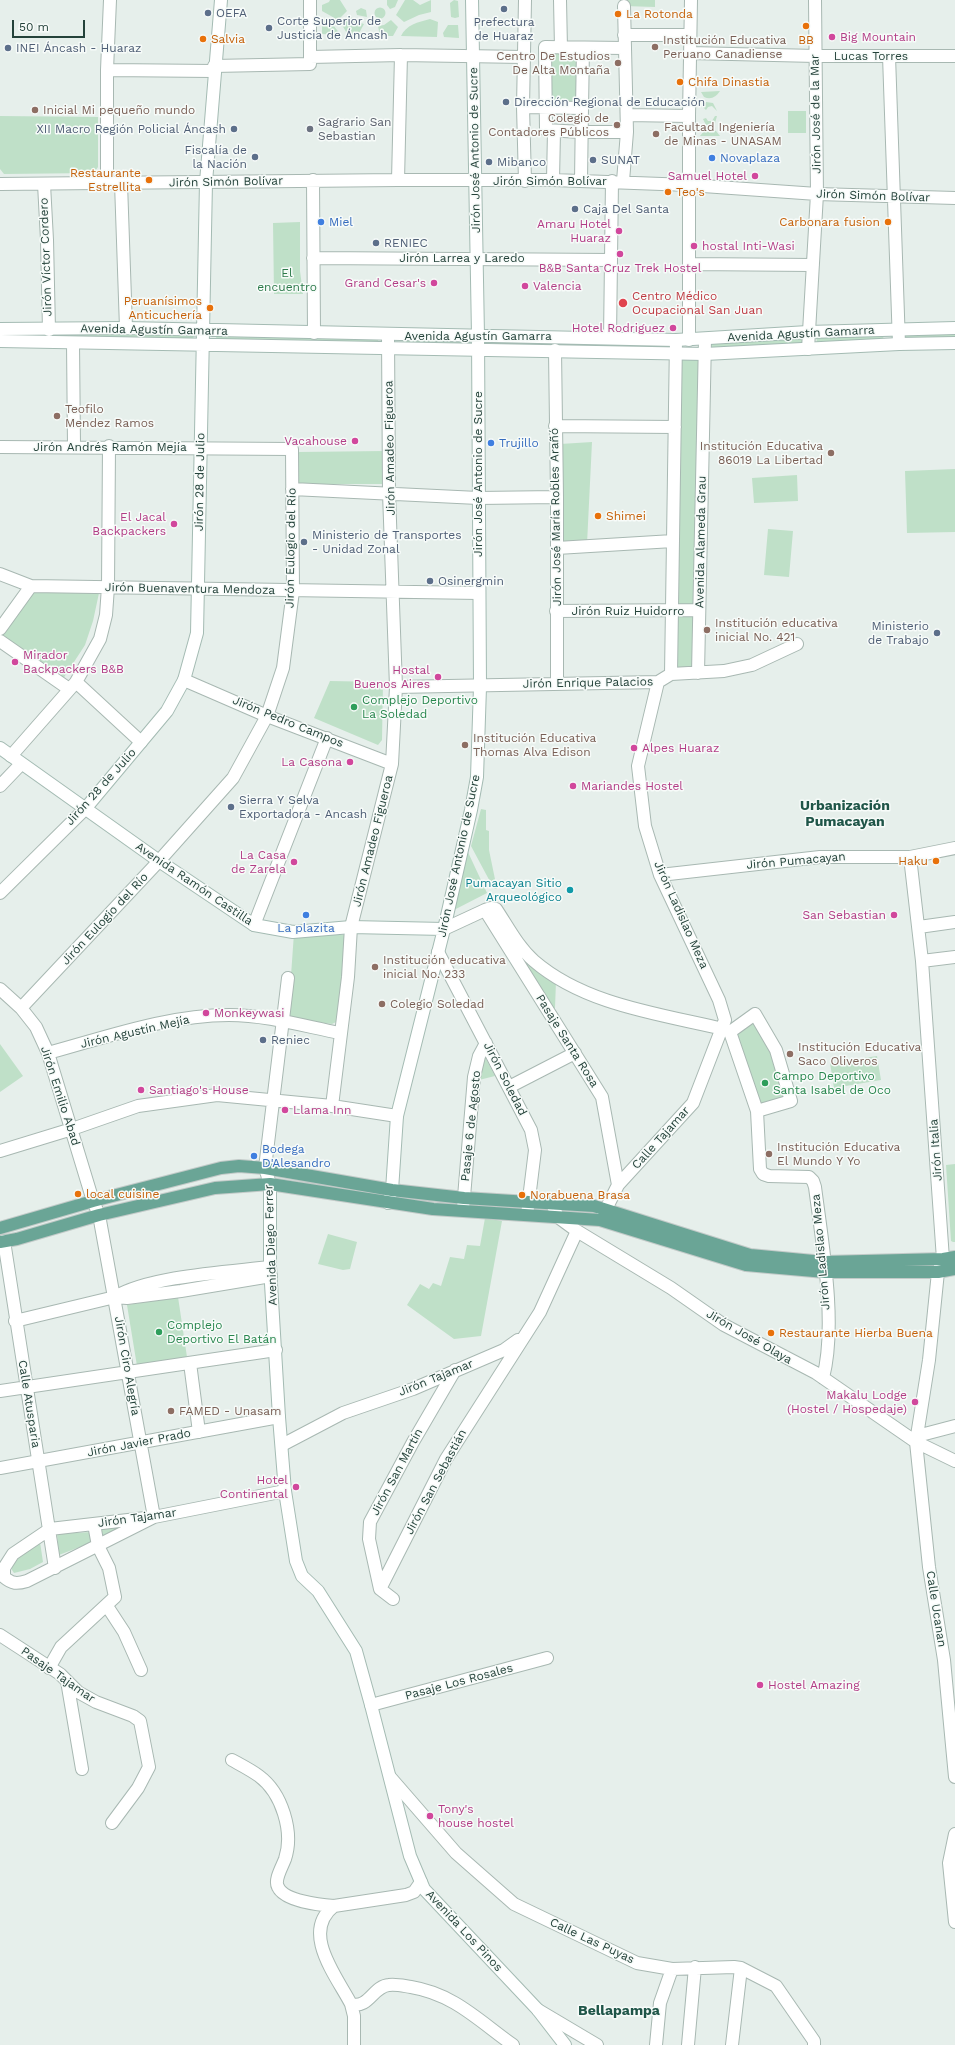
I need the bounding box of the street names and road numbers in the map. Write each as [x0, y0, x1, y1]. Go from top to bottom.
street label: Lucas Torres [834, 49, 908, 63]
street label: Jirón José de la Mar [808, 54, 824, 174]
street label: Jirón José Antonio de Sucre [466, 67, 484, 233]
street label: Jirón Simón Bolívar [169, 174, 283, 190]
street label: Jirón Simón Bolívar [493, 174, 607, 188]
street label: Jirón Simón Bolívar [816, 187, 930, 205]
street label: Jirón Víctor Cordero [37, 197, 55, 317]
street label: Jirón Larrea y Laredo [399, 251, 525, 265]
street label: Avenida Agustín Gamarra [80, 322, 228, 338]
street label: Avenida Agustín Gamarra [727, 323, 875, 345]
street label: Avenida Agustín Gamarra [404, 329, 552, 343]
street label: Jirón Amadeo Figueroa [382, 380, 398, 516]
street label: Jirón José Antonio de Sucre [471, 391, 485, 557]
street label: Jirón José María Robles Arañó [547, 428, 565, 606]
street label: Jirón 28 de Julio [192, 433, 208, 531]
street label: Jirón Andrés Ramón Mejía [33, 440, 187, 454]
street label: Avenida Alameda Grau [693, 476, 709, 608]
street label: Jirón Eulogio del Río [283, 488, 299, 608]
street label: Jirón Buenaventura Mendoza [105, 580, 275, 598]
street label: Jirón Ruiz Huidorro [571, 604, 685, 618]
street label: Jirón Enrique Palacios [523, 675, 653, 691]
street label: Jirón Pedro Campos [230, 693, 346, 751]
street label: Jirón 28 de Julio [63, 746, 139, 828]
street label: Jirón José Antonio de Sucre [435, 773, 483, 939]
street label: Jirón Amadeo Figueroa [350, 774, 396, 908]
street label: Avenida Ramón Castilla [133, 839, 255, 929]
street label: Jirón Pumacayan [746, 849, 846, 873]
street label: Jirón Ladislao Meza [651, 859, 711, 971]
street label: Jirón Eulogio del Río [59, 870, 151, 968]
street label: Pasaje Santa Rosa [533, 992, 601, 1090]
street label: Jirón Agustín Mejía [79, 1012, 191, 1052]
street label: Jirón Soledad [480, 1040, 530, 1118]
street label: Jirón Emilio Abad [37, 1045, 83, 1147]
street label: Pasaje 6 de Agosto [458, 1070, 484, 1182]
street label: Calle Tajamar [629, 1104, 693, 1172]
street label: Jirón Italia [927, 1118, 945, 1182]
street label: Avenida Diego Ferrer [262, 1184, 280, 1306]
street label: Jirón Ladislao Meza [809, 1193, 833, 1311]
street label: Jirón José Olaya [704, 1307, 794, 1367]
street label: Jirón Ciro Alegría [111, 1315, 143, 1417]
street label: Jirón Tajamar [397, 1356, 475, 1400]
street label: Calle Atusparia [15, 1359, 43, 1449]
street label: Jirón Javier Prado [86, 1426, 192, 1460]
street label: Jirón San Martín [368, 1426, 426, 1518]
street label: Jirón San Sebastián [402, 1427, 470, 1537]
street label: Jirón Tajamar [97, 1505, 177, 1531]
street label: Calle Ucanan [923, 1570, 949, 1648]
street label: Pasaje Tajamar [18, 1644, 98, 1706]
street label: Pasaje Los Rosales [403, 1661, 515, 1703]
street label: Avenida Los Pinos [423, 1887, 505, 1975]
street label: Calle Las Puyas [547, 1915, 637, 1967]

